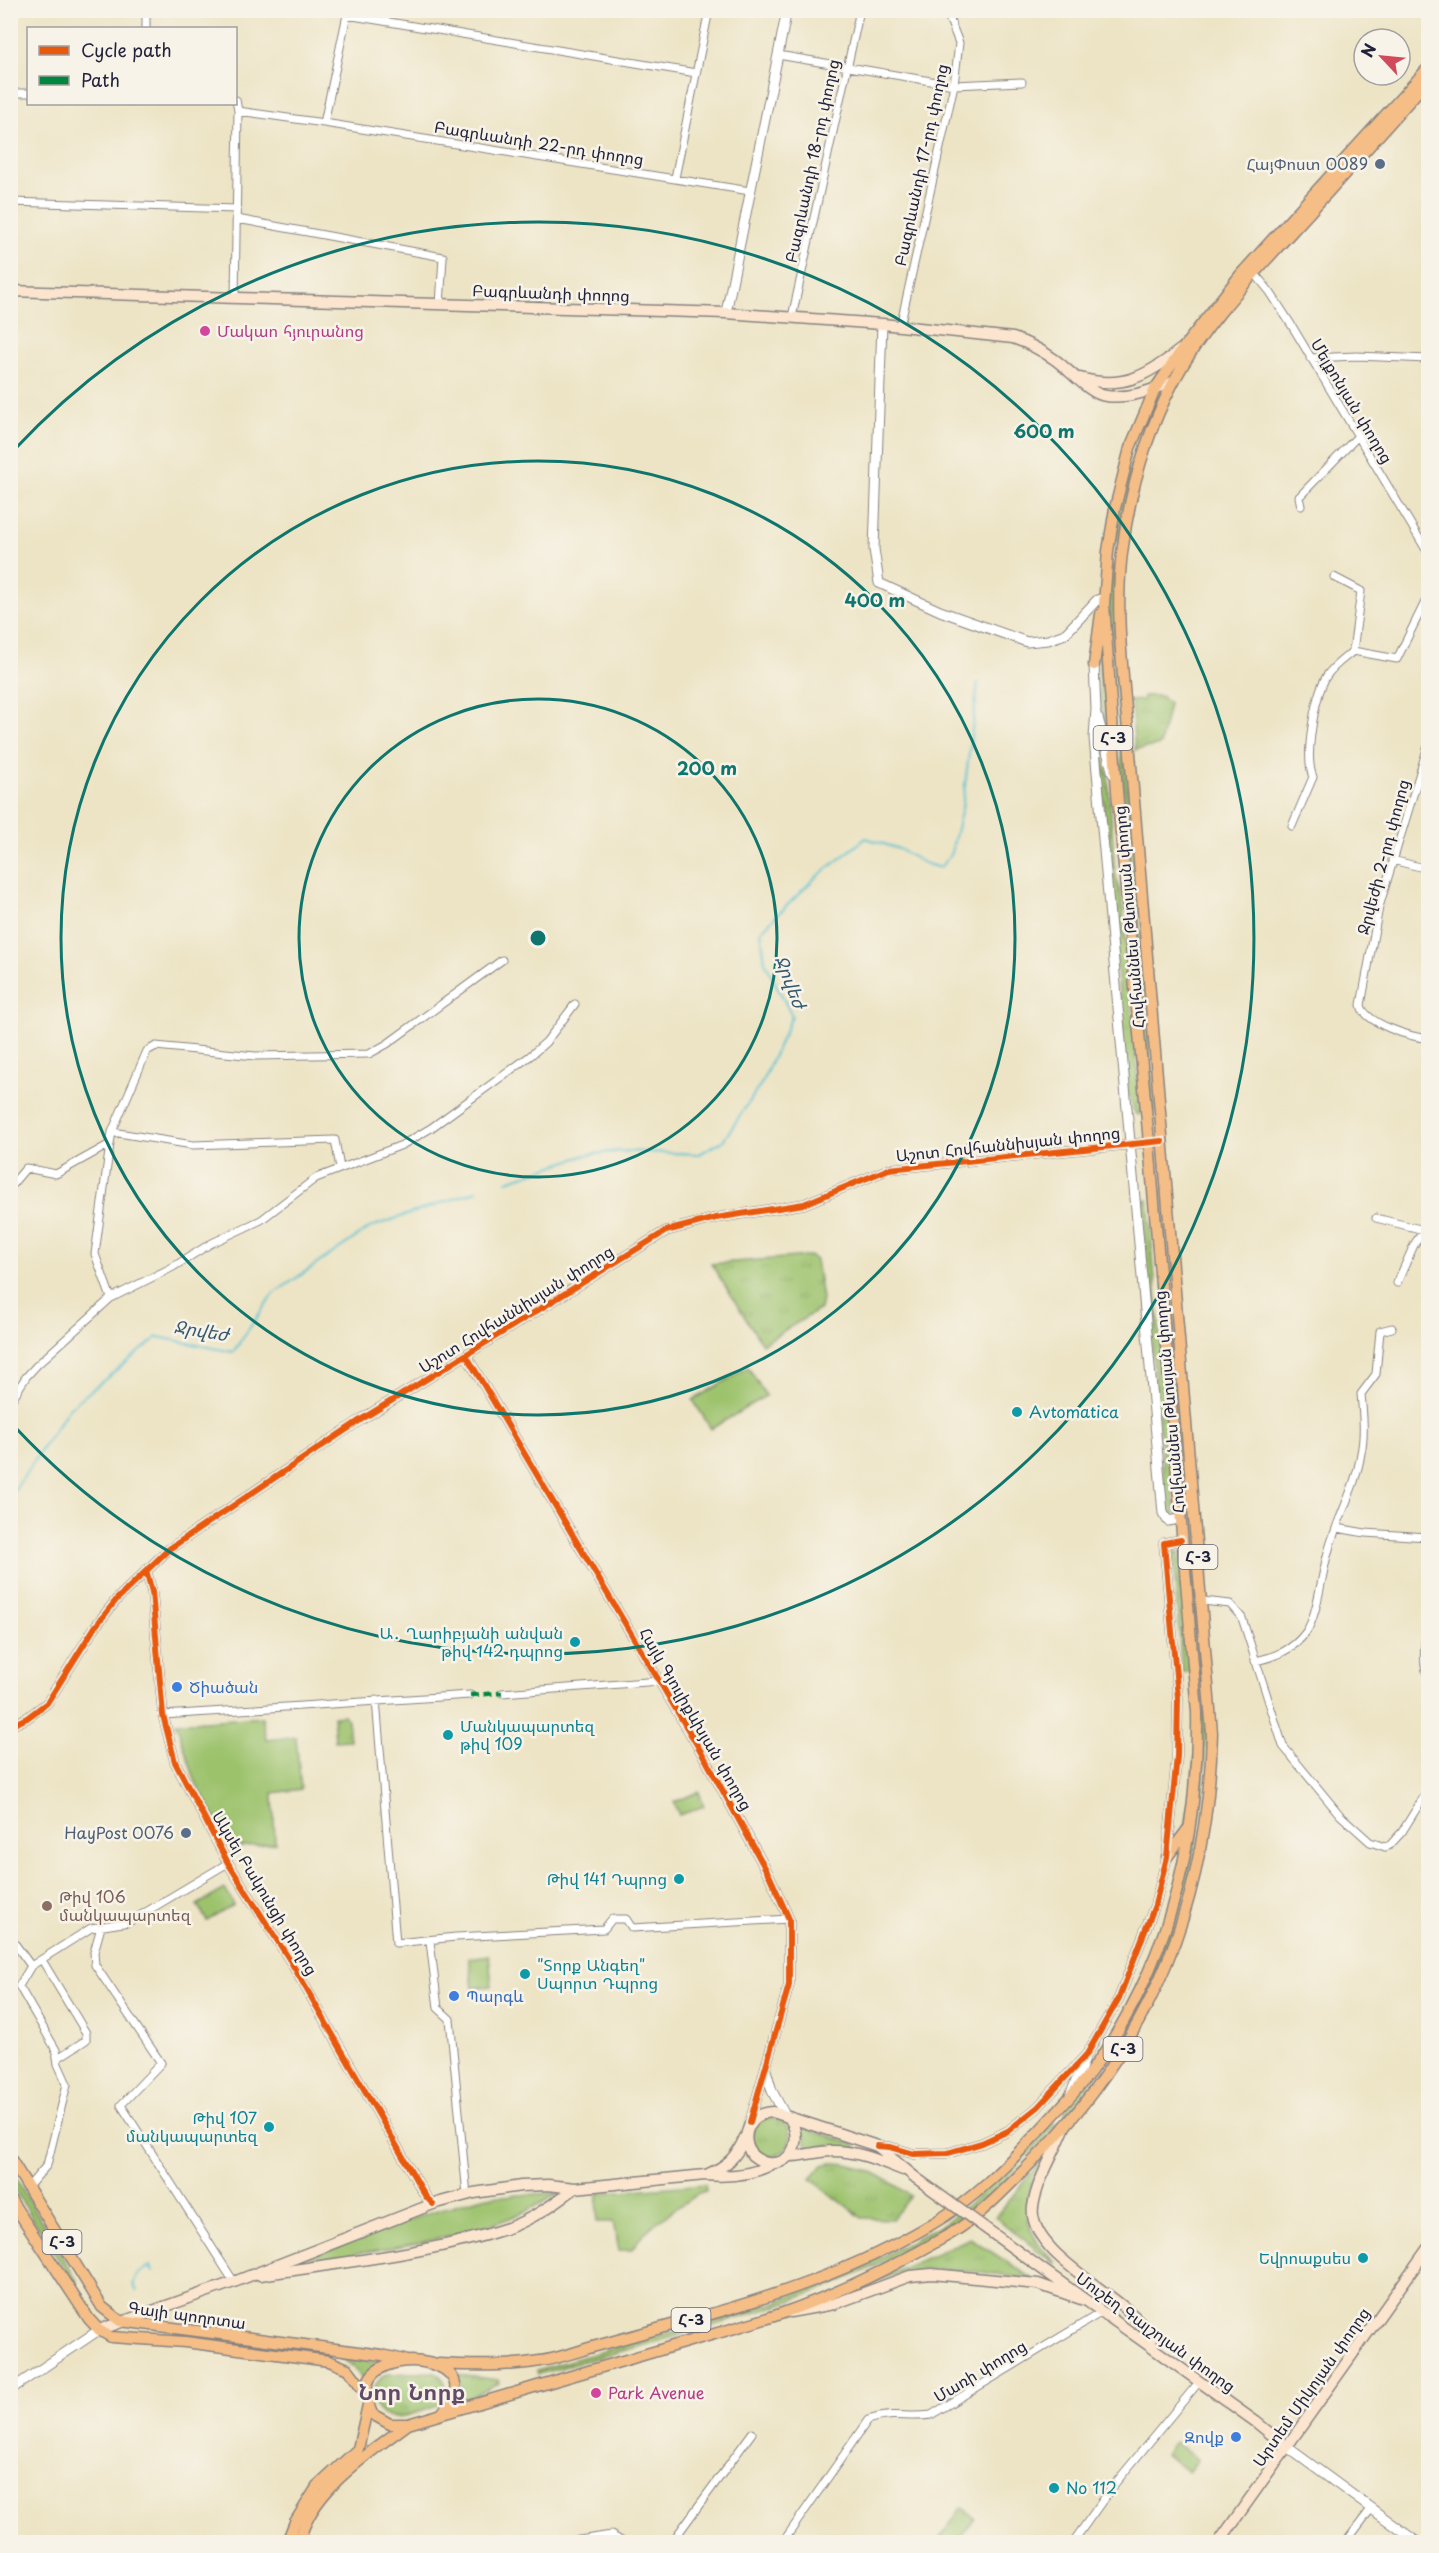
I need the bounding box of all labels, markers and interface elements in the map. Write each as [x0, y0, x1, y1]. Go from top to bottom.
legend [27, 27, 237, 105]
north arrow [1352, 27, 1412, 87]
text: Cycle path [81, 36, 172, 63]
text: N [1354, 39, 1381, 61]
street label: Բագրևանդի 18-րդ փողոց [778, 57, 844, 265]
street label: Բագրևանդի 17-րդ փողոց [887, 61, 953, 268]
text: Path [81, 66, 120, 93]
street label: Բագրևանդի 22-րդ փողոց [433, 114, 646, 170]
place label: ՀայՓոստ 0089 [1246, 151, 1368, 175]
marker: ՀայՓոստ 0089 [1373, 157, 1387, 171]
street label: Բագրևանդի փողոց [472, 277, 630, 307]
place label: Մակաո հյուրանոց [217, 318, 364, 342]
marker: Մակաո հյուրանոց [198, 324, 212, 338]
street label: Մելքոնյան փողոց [1306, 333, 1400, 468]
text: 600 m [1013, 417, 1075, 444]
text: 400 m [845, 586, 905, 613]
road number: Հ-3 [1094, 726, 1132, 750]
text: 200 m [677, 754, 737, 781]
street label: Ջրվեժի 2-րդ փողոց [1350, 776, 1414, 937]
street label: Հովհաննես Թևոսյան փողոց [1106, 805, 1150, 1029]
centre of rings [528, 928, 548, 948]
water label: Ջրվեժ [769, 951, 815, 1014]
street label: Աշոտ Հովհաննիսյան փողոց [895, 1119, 1121, 1167]
street label: Աշոտ Հովհաննիսյան փողոց [414, 1238, 617, 1378]
street label: Հովհաննես Թևոսյան փողոց [1146, 1290, 1190, 1514]
water label: Ջրվեժ [172, 1312, 232, 1347]
place label: Avtomatica [1029, 1399, 1119, 1423]
marker: Avtomatica [1010, 1405, 1024, 1419]
road number: Հ-3 [1178, 1545, 1218, 1569]
place label: Ա․ Ղարիբյանի անվան թիվ 142 դպրոց [379, 1620, 563, 1662]
street label: Հայկ Գյուլիքևխյան փողոց [634, 1622, 759, 1815]
marker: Ա․ Ղարիբյանի անվան թիվ 142 դպրոց [568, 1635, 582, 1649]
place label: Ծիածան [189, 1674, 258, 1698]
marker: Ծիածան [170, 1680, 184, 1694]
place label: Մանկապարտեզ թիվ 109 [460, 1713, 595, 1755]
marker: Մանկապարտեզ թիվ 109 [441, 1728, 455, 1742]
street label: Ակսել Բակունցի փողոց [207, 1806, 325, 1979]
place label: HayPost 0076 [64, 1820, 174, 1844]
marker: HayPost 0076 [179, 1826, 193, 1840]
place label: Թիվ 141 Դպրոց [547, 1866, 667, 1890]
marker: Թիվ 141 Դպրոց [672, 1872, 686, 1886]
place label: Թիվ 106 մանկապարտեզ [59, 1884, 192, 1926]
marker: Թիվ 106 մանկապարտեզ [40, 1899, 54, 1913]
place label: "Տորք Անգեղ" Սպորտ Դպրոց [537, 1952, 658, 1994]
marker: "Տորք Անգեղ" Սպորտ Դպրոց [518, 1967, 532, 1981]
place label: Պարգև [466, 1983, 523, 2007]
marker: Պարգև [447, 1989, 461, 2003]
road number: Հ-3 [1104, 2037, 1142, 2061]
place label: Թիվ 107 մանկապարտեզ [126, 2105, 258, 2147]
marker: Թիվ 107 մանկապարտեզ [262, 2120, 276, 2134]
road number: Հ-3 [42, 2230, 82, 2254]
place label: Եվրոաքսես [1259, 2245, 1351, 2269]
marker: Եվրոաքսես [1356, 2251, 1370, 2265]
street label: Մուշեղ Գալշոյան փողոց [1072, 2265, 1241, 2397]
street label: Գայի պողոտա [127, 2294, 247, 2334]
street label: Արտեմ Միկոյան փողոց [1246, 2302, 1375, 2471]
road number: Հ-3 [672, 2308, 710, 2332]
street label: Մառի փողոց [929, 2333, 1030, 2407]
district label: Նոր Նորք [358, 2374, 466, 2407]
place label: Park Avenue [608, 2380, 705, 2404]
marker: Park Avenue [589, 2386, 603, 2400]
place label: Զովք [1184, 2424, 1224, 2448]
marker: Զովք [1229, 2430, 1243, 2444]
place label: No 112 [1066, 2475, 1117, 2499]
marker: No 112 [1047, 2481, 1061, 2495]

